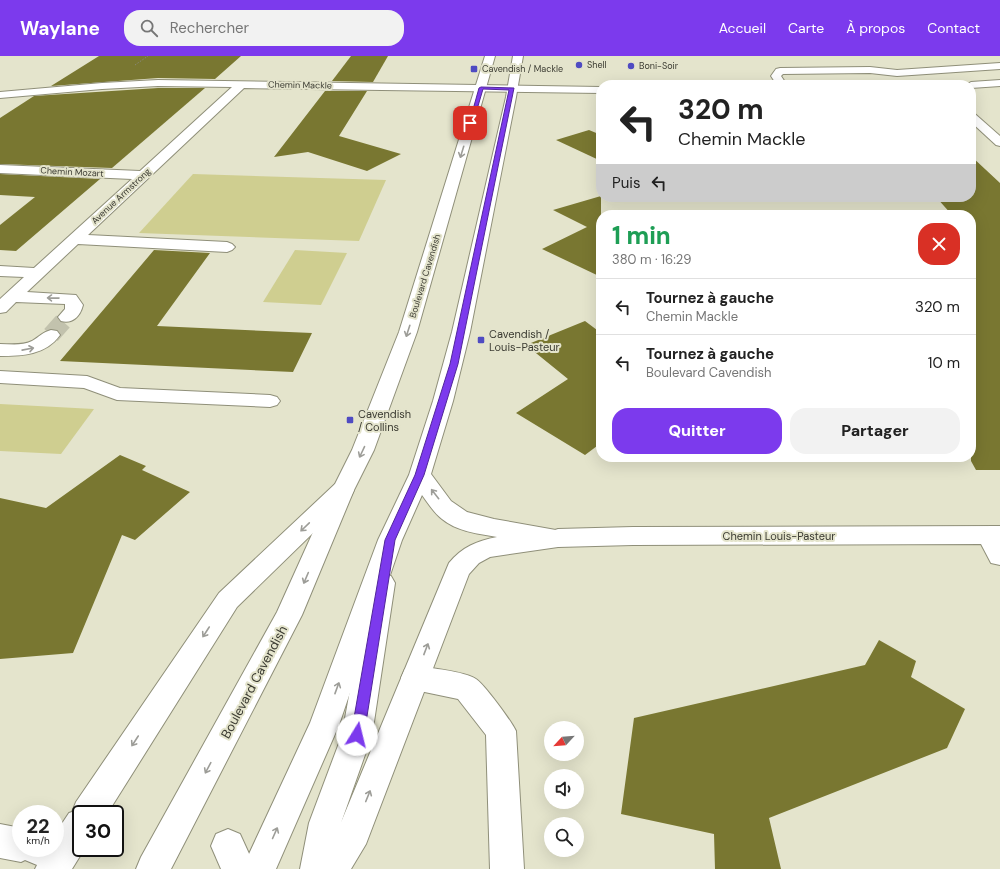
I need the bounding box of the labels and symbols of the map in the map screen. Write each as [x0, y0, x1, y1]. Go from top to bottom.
place label: Shell [587, 59, 607, 71]
marker: Shell [574, 60, 584, 70]
place label: Boni-Soir [639, 60, 679, 72]
marker: Boni-Soir [626, 61, 636, 71]
place label: Cavendish / Mackle [482, 63, 563, 75]
marker: Cavendish / Mackle [469, 64, 479, 74]
street label: Chemin Mackle [268, 78, 332, 92]
pin [453, 106, 487, 140]
one-way arrow [458, 146, 465, 159]
street label: Chemin Mozart [40, 164, 104, 180]
street label: Avenue Armstrong [89, 165, 153, 227]
street label: Boulevard Cavendish [407, 233, 443, 319]
one-way arrow [47, 294, 60, 301]
one-way arrow [404, 324, 412, 336]
place label: Cavendish / Louis-Pasteur [489, 327, 560, 354]
marker: Cavendish / Louis-Pasteur [476, 335, 486, 345]
one-way arrow [21, 344, 34, 352]
place label: Cavendish / Collins [358, 407, 411, 434]
marker: Cavendish / Collins [345, 415, 355, 425]
one-way arrow [358, 445, 365, 457]
one-way arrow [430, 489, 439, 500]
one-way arrow [300, 522, 310, 532]
street label: Chemin Louis-Pasteur [723, 529, 835, 543]
one-way arrow [301, 571, 309, 583]
street label: Boulevard Cavendish [217, 623, 291, 741]
one-way arrow [202, 626, 210, 637]
one-way arrow [422, 644, 430, 656]
one-way arrow [334, 682, 341, 695]
position arrow [336, 714, 378, 756]
north arrow [544, 721, 584, 761]
one-way arrow [131, 735, 139, 746]
one-way arrow [203, 762, 211, 774]
one-way arrow [364, 791, 372, 803]
speed limit sign: 30 [72, 805, 124, 857]
one-way arrow [272, 828, 279, 840]

